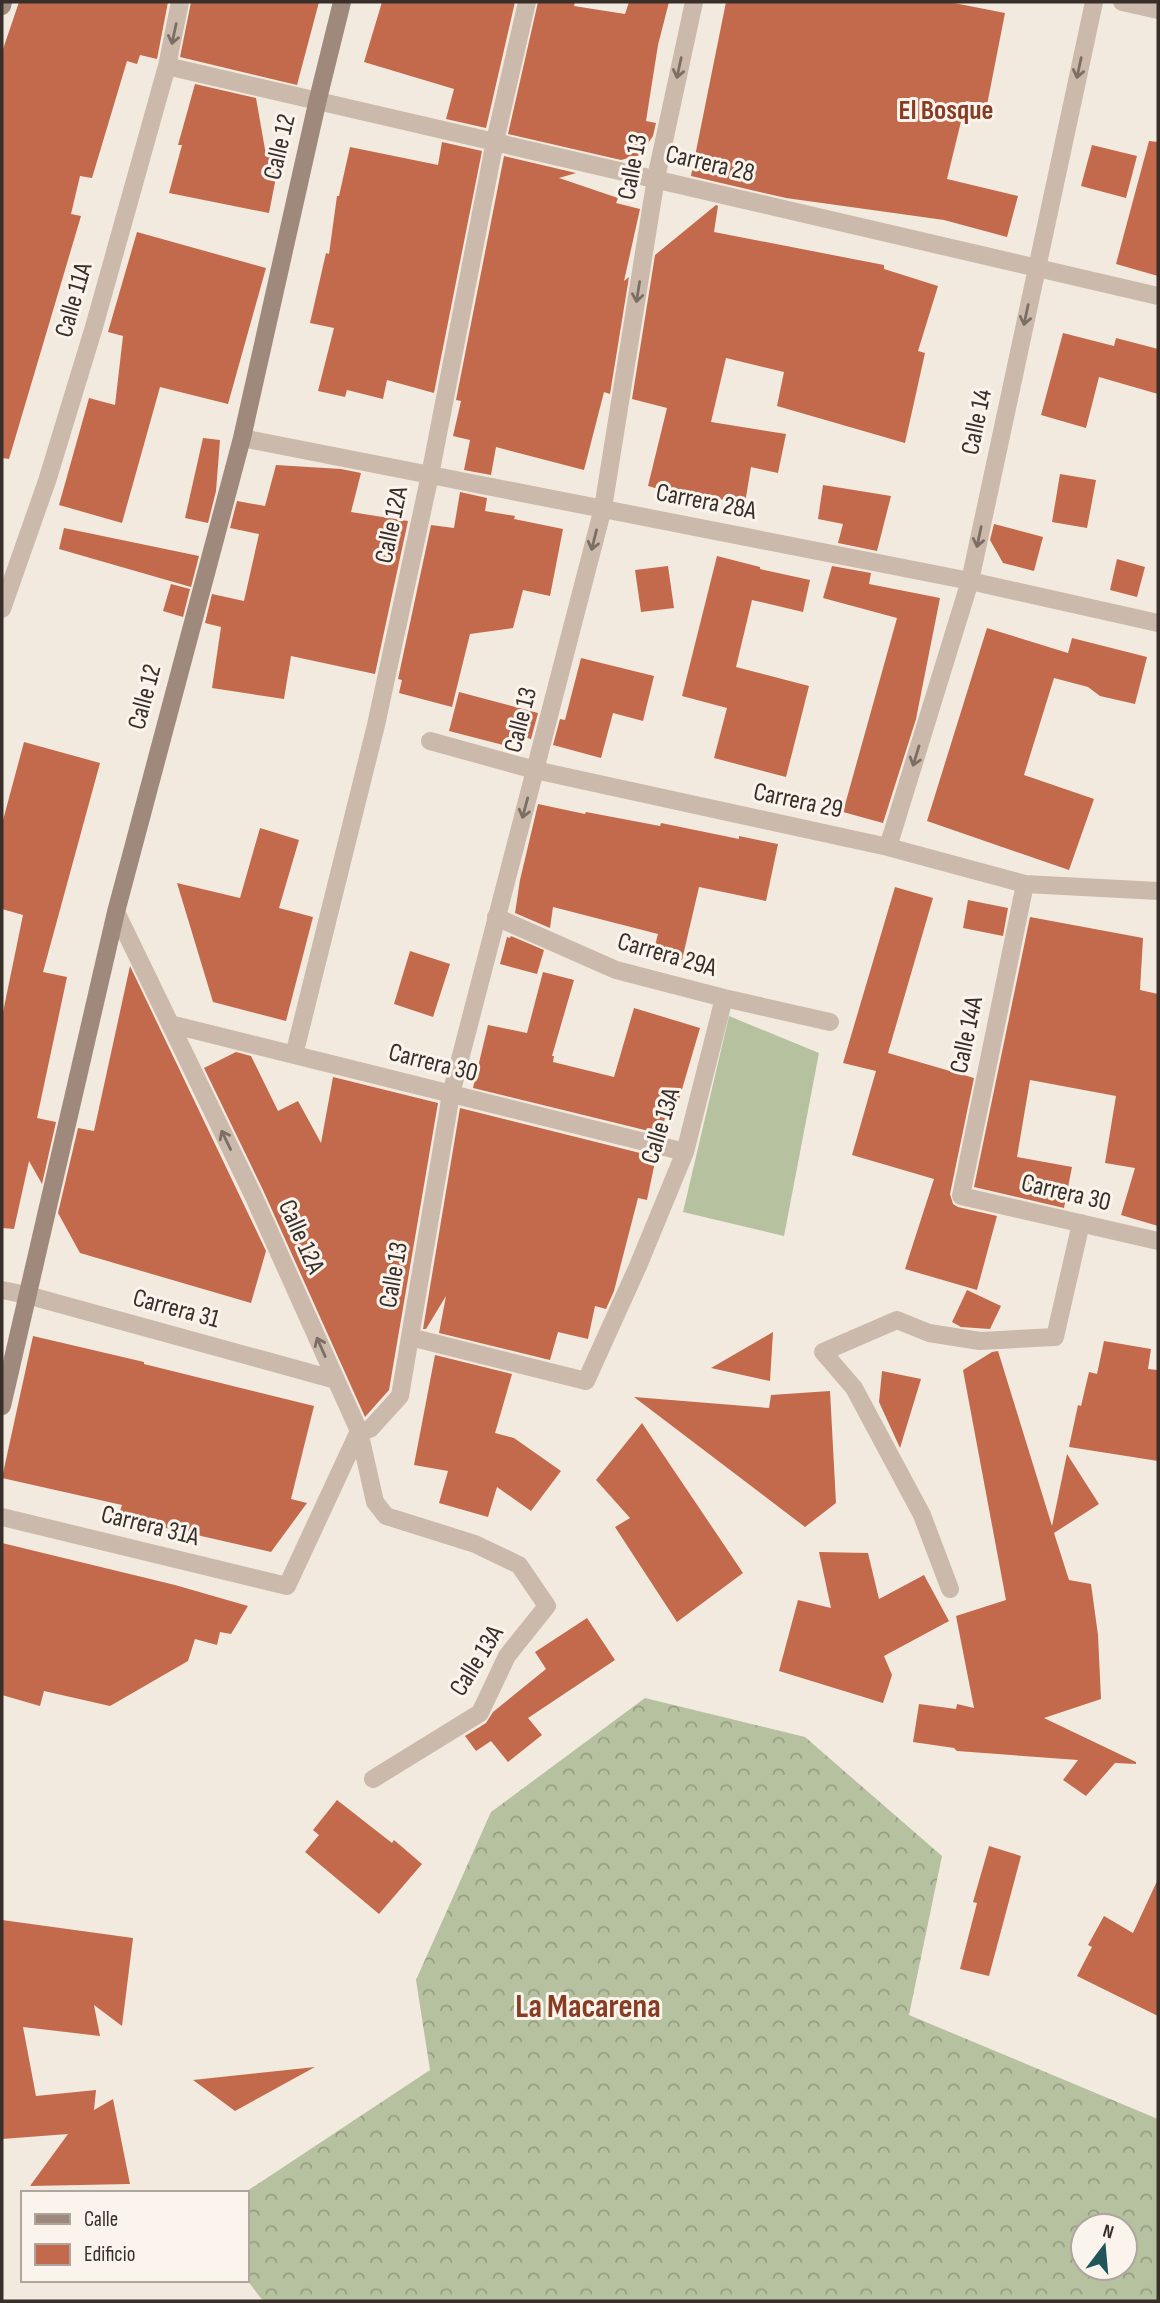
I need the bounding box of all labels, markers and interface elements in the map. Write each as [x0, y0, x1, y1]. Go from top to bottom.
one-way arrow [166, 22, 180, 45]
one-way arrow [672, 56, 686, 79]
one-way arrow [1072, 56, 1086, 79]
district label: El Bosque [899, 94, 993, 127]
street label: Calle 12 [257, 111, 303, 183]
street label: Calle 13 [611, 131, 655, 203]
street label: Carrera 28 [662, 139, 758, 189]
street label: Calle 11A [49, 258, 100, 341]
one-way arrow [631, 280, 644, 303]
one-way arrow [1019, 303, 1033, 326]
street label: Calle 14 [955, 386, 999, 458]
street label: Carrera 28A [653, 477, 760, 527]
street label: Calle 12A [369, 483, 415, 566]
one-way arrow [972, 525, 985, 548]
one-way arrow [587, 528, 600, 551]
street label: Calle 12 [121, 661, 169, 733]
street label: Calle 13 [498, 684, 544, 756]
one-way arrow [909, 745, 922, 767]
street label: Carrera 29 [750, 776, 846, 826]
one-way arrow [518, 796, 531, 819]
street label: Carrera 29A [614, 926, 721, 984]
street label: Calle 14A [944, 993, 990, 1076]
street label: Carrera 30 [385, 1037, 481, 1089]
street label: Calle 13A [635, 1084, 687, 1168]
one-way arrow [219, 1130, 233, 1151]
street label: Carrera 30 [1018, 1168, 1114, 1218]
street label: Calle 12A [271, 1195, 331, 1280]
street label: Calle 13 [373, 1240, 415, 1310]
street label: Carrera 31 [129, 1283, 223, 1335]
one-way arrow [314, 1337, 327, 1358]
street label: Carrera 31A [98, 1499, 203, 1553]
street label: Calle 13A [443, 1619, 511, 1702]
district label: La Macarena [515, 1987, 661, 2027]
legend [21, 2191, 248, 2282]
text: Calle [84, 2207, 118, 2232]
north arrow [1069, 2212, 1139, 2282]
text: N [1100, 2220, 1116, 2245]
text: Edificio [84, 2242, 135, 2267]

